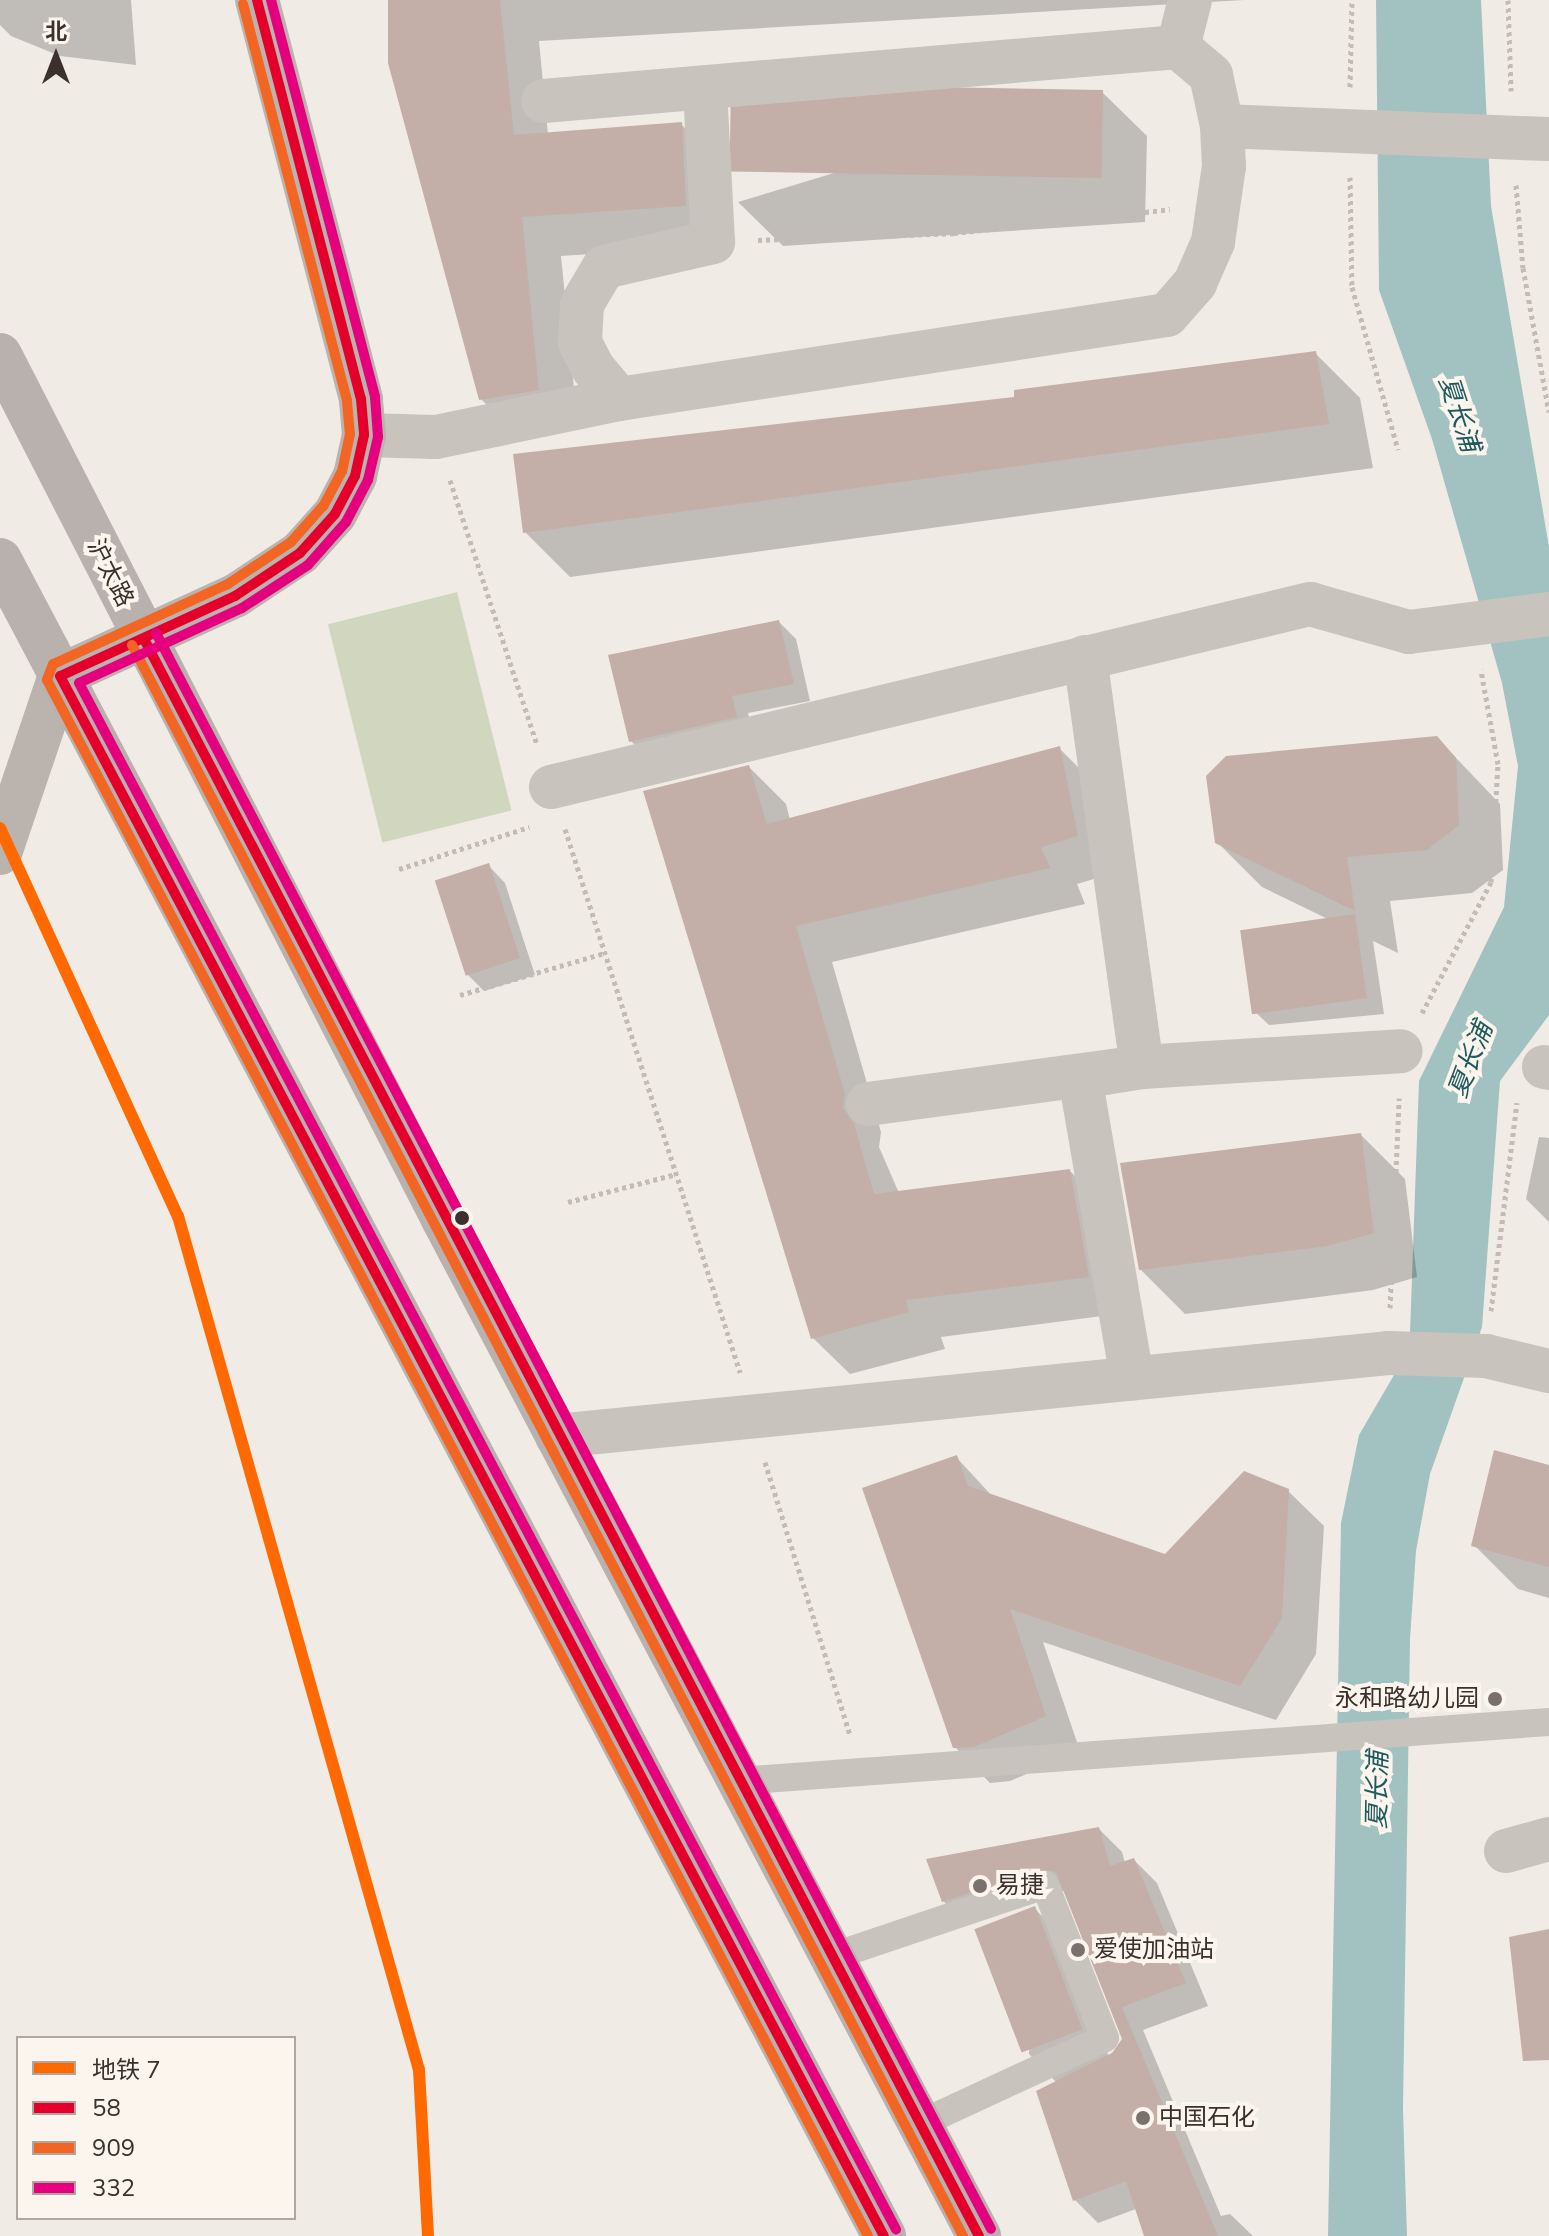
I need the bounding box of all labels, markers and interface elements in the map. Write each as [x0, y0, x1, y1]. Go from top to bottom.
north arrow [16, 16, 96, 96]
text: 北 [45, 17, 67, 47]
water label: 夏长浦 [1432, 372, 1486, 456]
street label: 沪太路 [81, 534, 139, 612]
water label: 夏长浦 [1442, 1018, 1500, 1102]
unlabelled marker [454, 1210, 470, 1226]
place label: 永和路幼儿园 [1335, 1685, 1479, 1713]
marker: 永和路幼儿园 [1486, 1690, 1504, 1708]
water label: 夏长浦 [1362, 1751, 1394, 1829]
place label: 易捷 [996, 1872, 1044, 1900]
marker: 易捷 [971, 1877, 989, 1895]
place label: 爱使加油站 [1094, 1936, 1214, 1964]
marker: 爱使加油站 [1069, 1941, 1087, 1959]
legend [16, 2036, 296, 2220]
text: 地铁 7 [92, 2054, 161, 2086]
text: 58 [92, 2092, 121, 2124]
place label: 中国石化 [1159, 2104, 1255, 2132]
marker: 中国石化 [1134, 2109, 1152, 2127]
text: 909 [92, 2132, 135, 2164]
text: 332 [92, 2172, 135, 2204]

